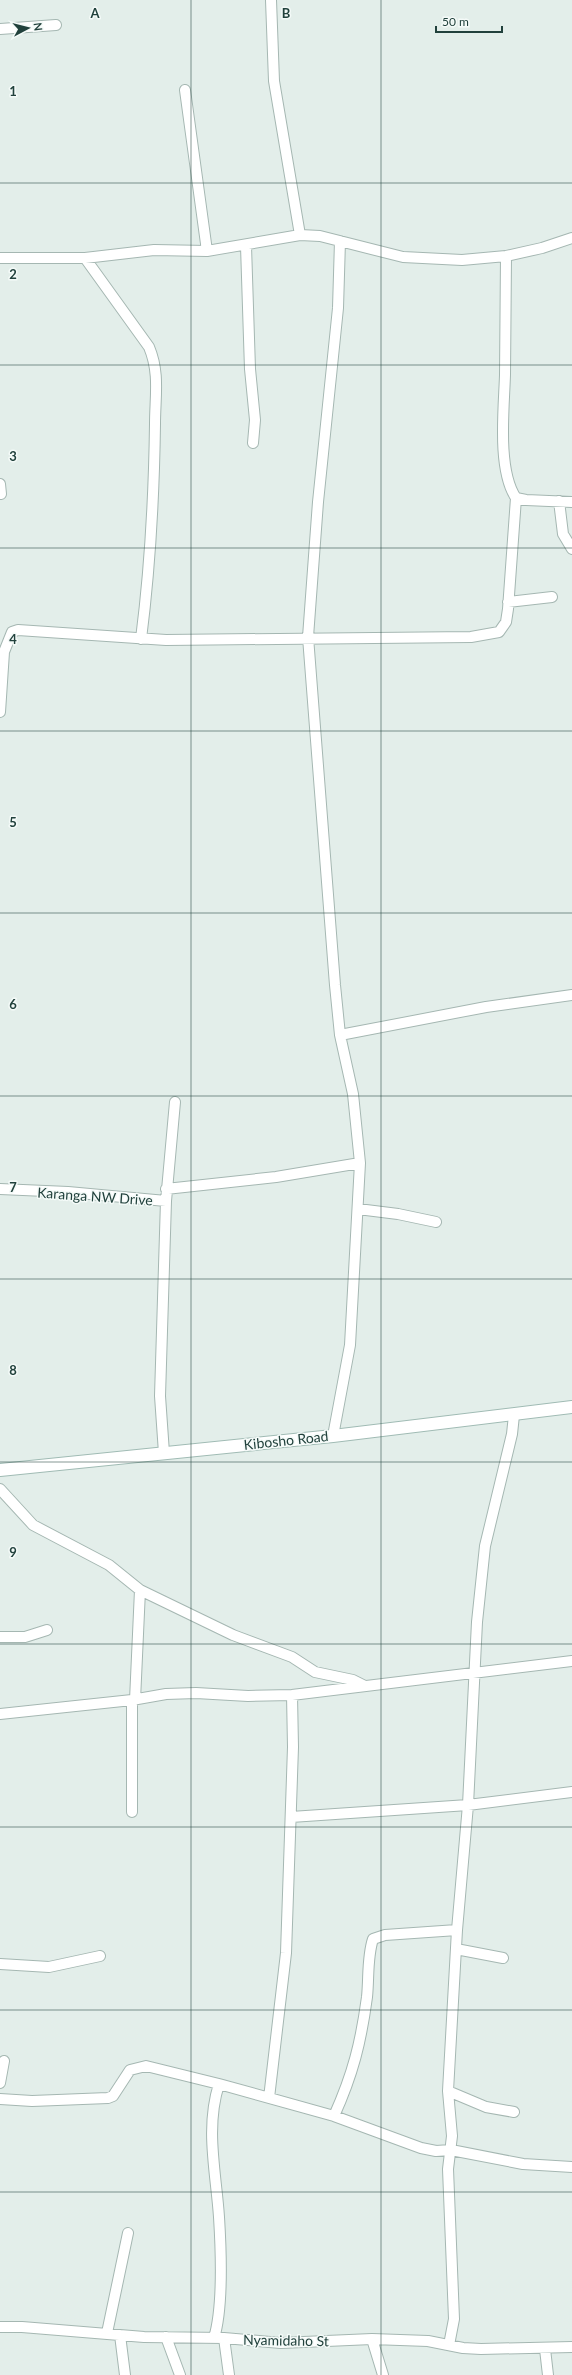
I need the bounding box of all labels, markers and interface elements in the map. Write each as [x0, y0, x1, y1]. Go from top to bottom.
text: A [89, 5, 100, 21]
text: B [282, 5, 291, 21]
north arrow [8, 8, 48, 48]
scale bar [436, 8, 502, 34]
text: 50 m [442, 14, 469, 29]
text: N [31, 22, 45, 32]
text: 1 [9, 83, 17, 99]
text: 2 [9, 266, 17, 282]
text: 3 [9, 448, 17, 464]
text: 4 [9, 631, 17, 647]
text: 5 [9, 814, 17, 830]
text: 6 [9, 996, 17, 1012]
text: 7 [9, 1179, 17, 1195]
street label: Karanga NW Drive [37, 1183, 153, 1209]
text: 8 [9, 1362, 17, 1378]
street label: Kibosho Road [243, 1427, 329, 1453]
text: 9 [9, 1544, 17, 1560]
street label: Nyamidaho St [243, 2331, 329, 2349]

